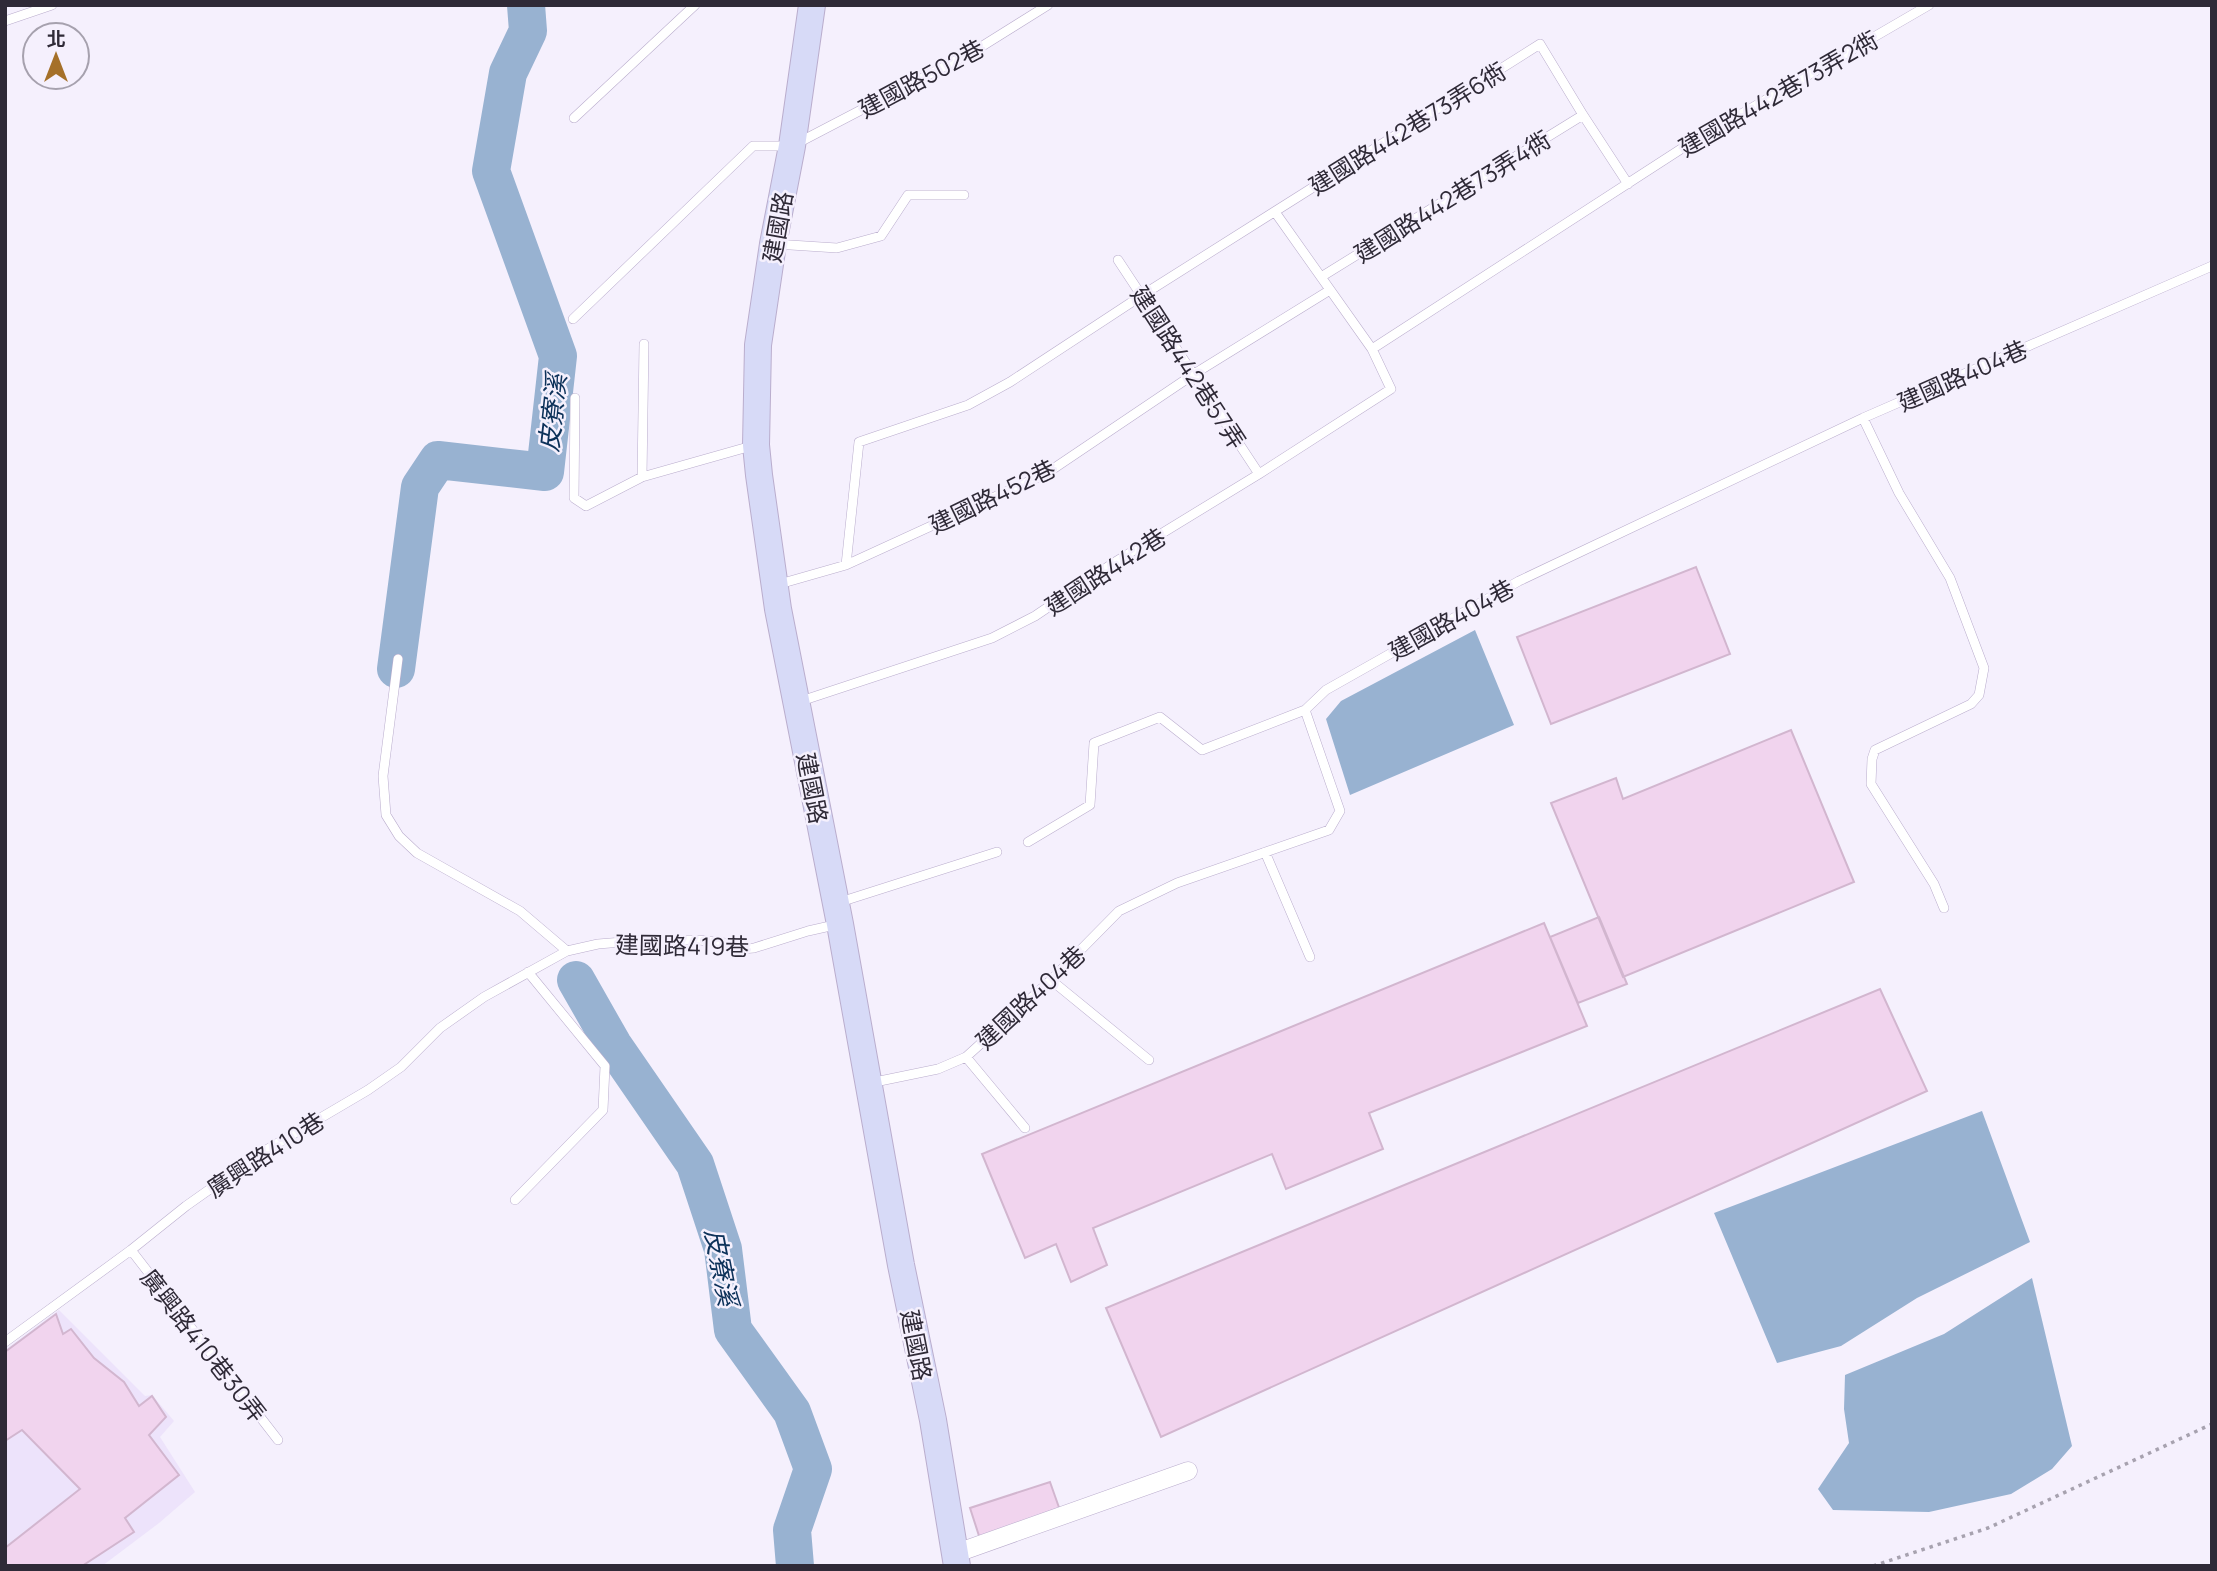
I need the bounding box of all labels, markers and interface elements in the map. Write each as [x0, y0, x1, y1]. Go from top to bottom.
north arrow [21, 21, 91, 91]
street label: 建國路442巷73弄2衖 [1672, 22, 1884, 164]
text: 北 [46, 26, 66, 52]
street label: 建國路502巷 [852, 31, 990, 125]
street label: 建國路442巷73弄6衖 [1302, 54, 1512, 202]
street label: 建國路442巷73弄4衖 [1348, 122, 1556, 270]
street label: 建國路 [754, 189, 800, 265]
street label: 建國路442巷57弄 [1124, 279, 1254, 455]
street label: 建國路404巷 [1892, 332, 2032, 418]
water label: 皮寮溪 [530, 368, 574, 454]
street label: 建國路452巷 [923, 451, 1061, 541]
street label: 建國路442巷 [1038, 520, 1172, 622]
street label: 建國路404巷 [1382, 571, 1520, 667]
street label: 建國路 [790, 750, 836, 826]
street label: 建國路419巷 [615, 927, 749, 963]
street label: 建國路404巷 [968, 938, 1092, 1056]
street label: 廣興路410巷 [200, 1104, 330, 1204]
water label: 皮寮溪 [697, 1225, 748, 1313]
street label: 廣興路410巷30弄 [134, 1262, 274, 1428]
street label: 建國路 [894, 1307, 940, 1383]

